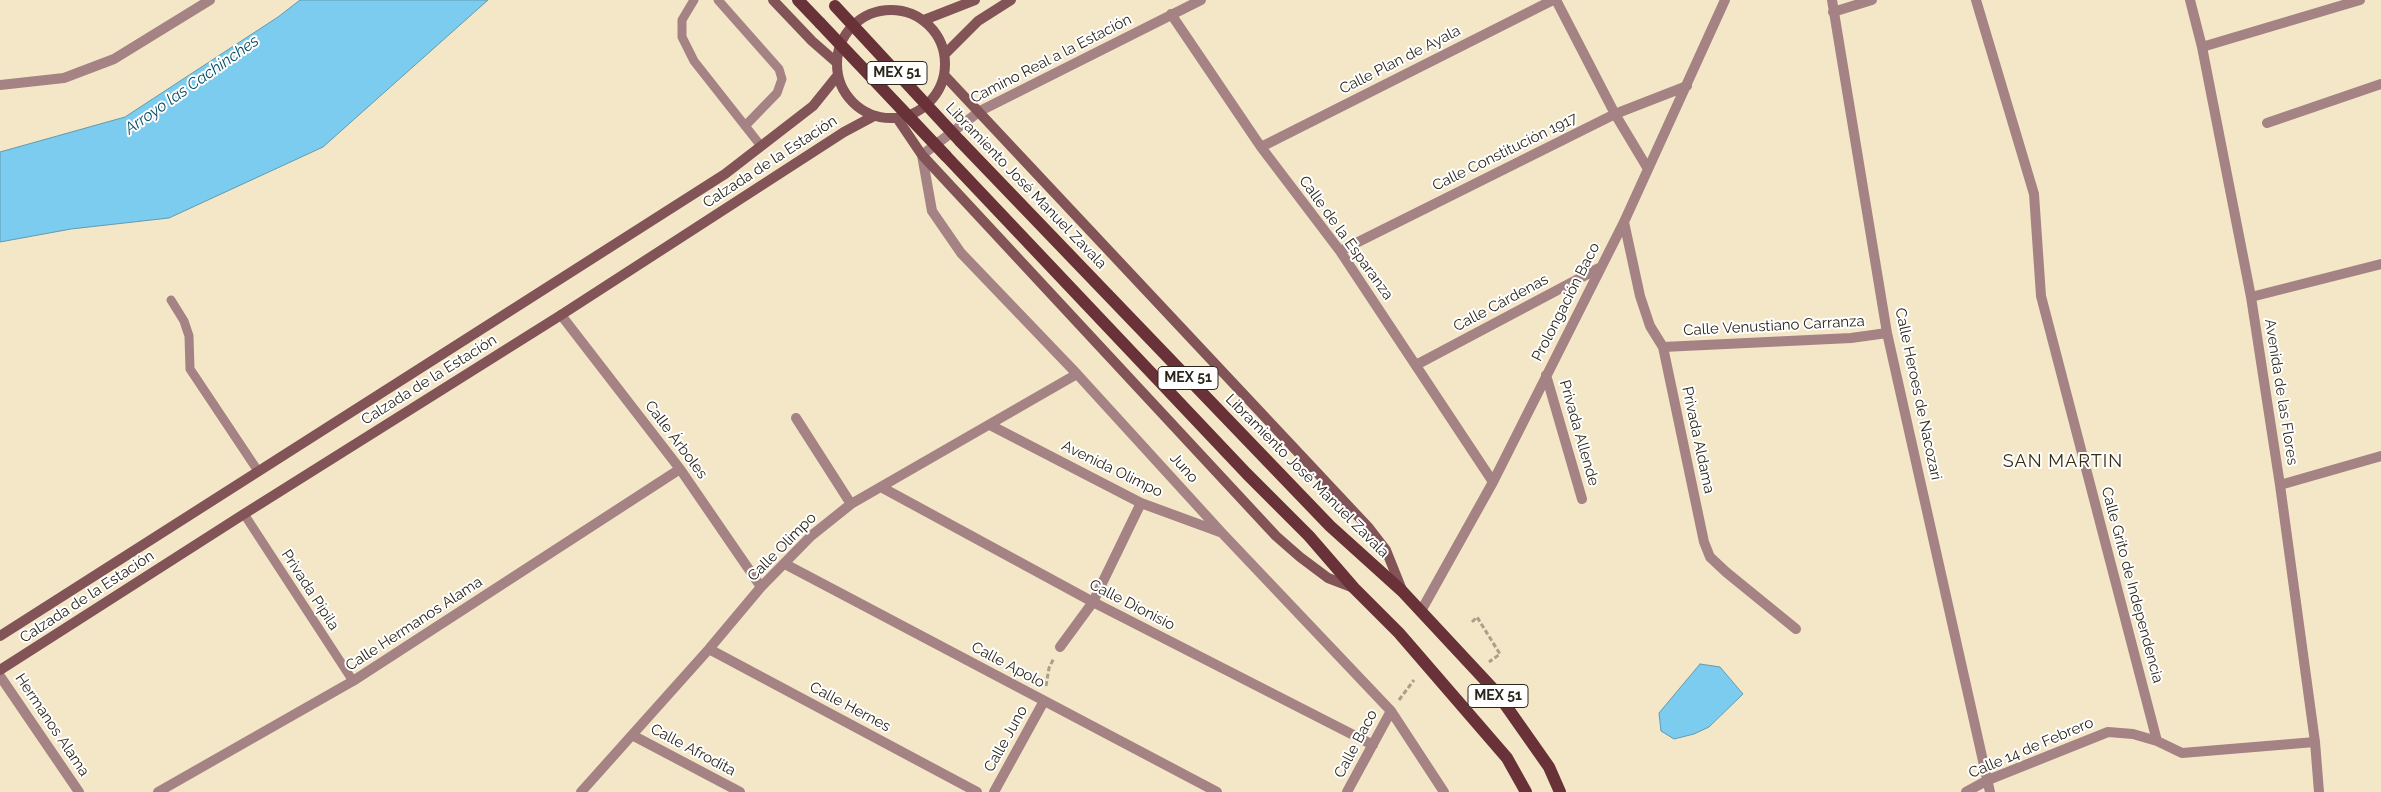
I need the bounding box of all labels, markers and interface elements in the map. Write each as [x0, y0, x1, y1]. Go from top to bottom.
street label: Camino Real a la Estación [967, 11, 1135, 107]
street label: Calle Plan de Ayala [1337, 22, 1463, 98]
water label: Arroyo las Cachinches [121, 31, 263, 139]
road number: MEX 51 [867, 62, 927, 84]
street label: Libramiento José Manuel Zavala [942, 99, 1110, 273]
street label: Calle Constitución 1917 [1429, 109, 1581, 195]
street label: Calzada de la Estación [700, 112, 840, 212]
street label: Calle de la Esparanza [1295, 173, 1397, 303]
street label: Prolongación Baco [1528, 240, 1604, 364]
street label: Calle Cárdenas [1450, 270, 1552, 336]
street label: Calle Heroes de Nacozari [1891, 306, 1945, 482]
street label: Calle Venustiano Carranza [1683, 312, 1865, 340]
street label: Avenida de las Flores [2261, 318, 2301, 466]
street label: Calzada de la Estación [358, 331, 500, 429]
road number: MEX 51 [1158, 366, 1218, 389]
street label: Privada Allende [1555, 378, 1603, 488]
street label: Privada Aldama [1678, 385, 1718, 495]
street label: Libramiento José Manuel Zavala [1221, 390, 1393, 562]
street label: Calle Árboles [641, 397, 711, 483]
street label: Avenida Olimpo [1059, 437, 1165, 501]
street label: Juno [1166, 449, 1202, 487]
district label: SAN MARTIN [2002, 451, 2124, 473]
street label: Calle Grito de Independencia [2097, 485, 2167, 685]
street label: Calle Olimpo [744, 509, 820, 585]
street label: Privada Pípila [277, 546, 343, 634]
street label: Calzada de la Estación [17, 547, 157, 647]
street label: Calle Hermanos Alama [342, 573, 486, 675]
street label: Calle Dionisio [1086, 576, 1178, 634]
street label: Calle Apolo [968, 638, 1048, 692]
street label: Hermanos Alama [11, 670, 93, 780]
street label: Calle Hernes [806, 678, 894, 736]
road number: MEX 51 [1468, 684, 1528, 708]
street label: Calle Juno [980, 703, 1032, 775]
street label: Calle Baco [1331, 707, 1381, 781]
street label: Calle 14 de Febrero [1966, 714, 2096, 782]
street label: Calle Afrodita [647, 720, 739, 780]

